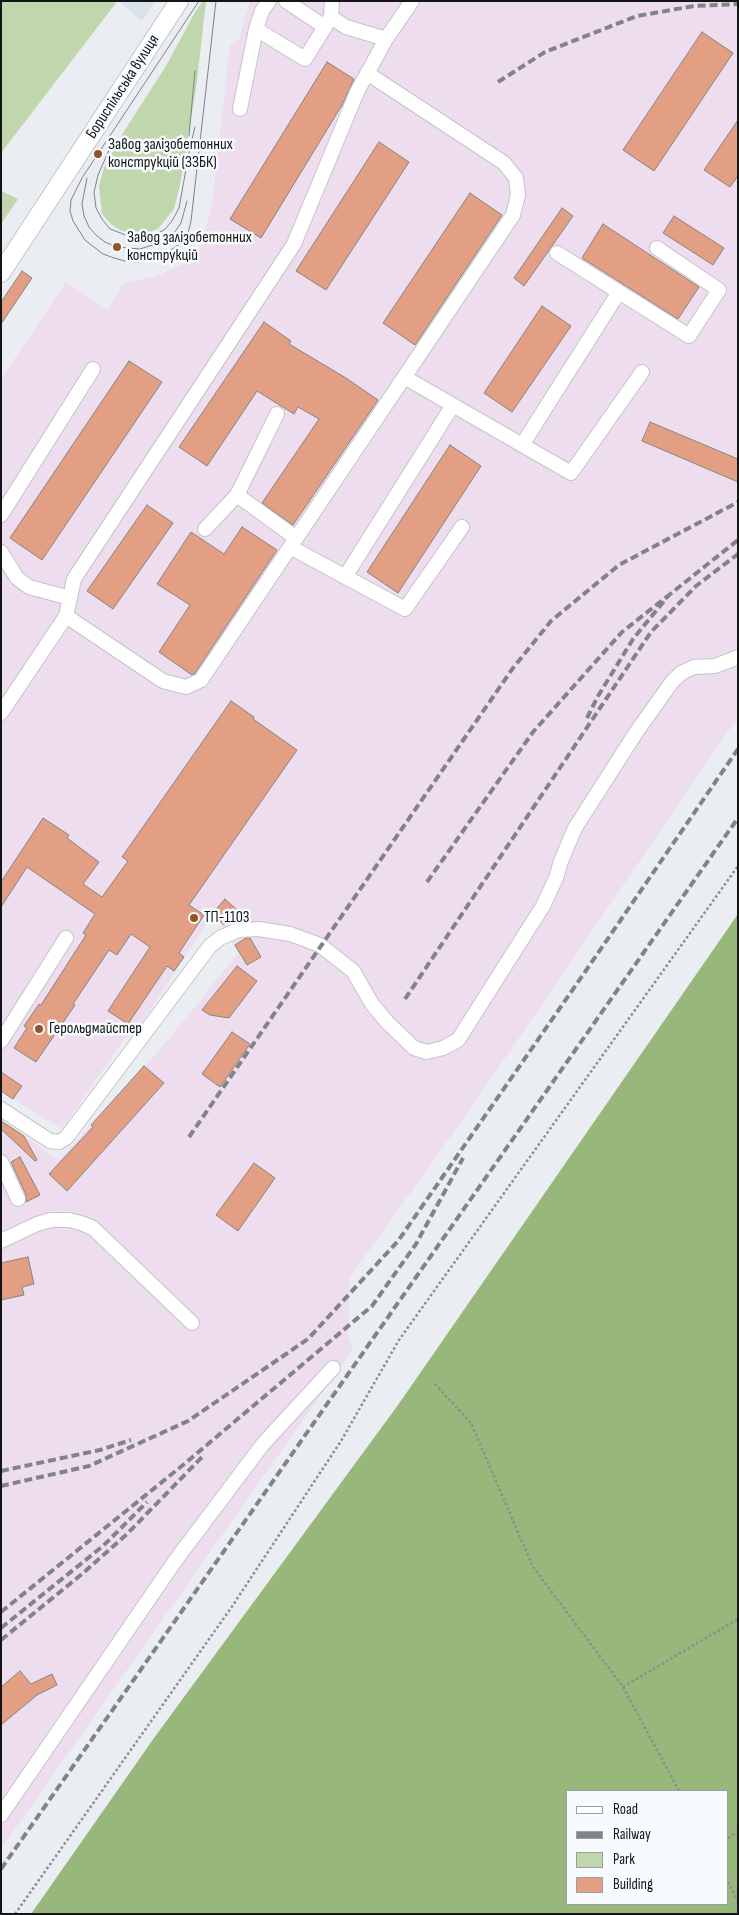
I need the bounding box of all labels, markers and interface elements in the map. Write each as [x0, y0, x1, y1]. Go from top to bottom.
street label: Бориспільська вулиця [82, 31, 164, 143]
place label: Завод залізобетонних конструкцій (ЗЗБК) [108, 135, 233, 173]
marker: Завод залізобетонних конструкцій (ЗЗБК) [92, 148, 104, 160]
place label: Завод залізобетонних конструкцій [127, 228, 252, 266]
marker: Завод залізобетонних конструкцій [111, 241, 123, 253]
place label: ТП-1103 [204, 908, 250, 928]
marker: ТП-1103 [188, 912, 200, 924]
place label: Герольдмайстер [49, 1019, 142, 1039]
marker: Герольдмайстер [33, 1023, 45, 1035]
legend [566, 1790, 729, 1905]
text: Road [613, 1800, 638, 1819]
text: Railway [613, 1825, 651, 1844]
text: Park [613, 1850, 635, 1869]
text: Building [613, 1875, 653, 1894]

